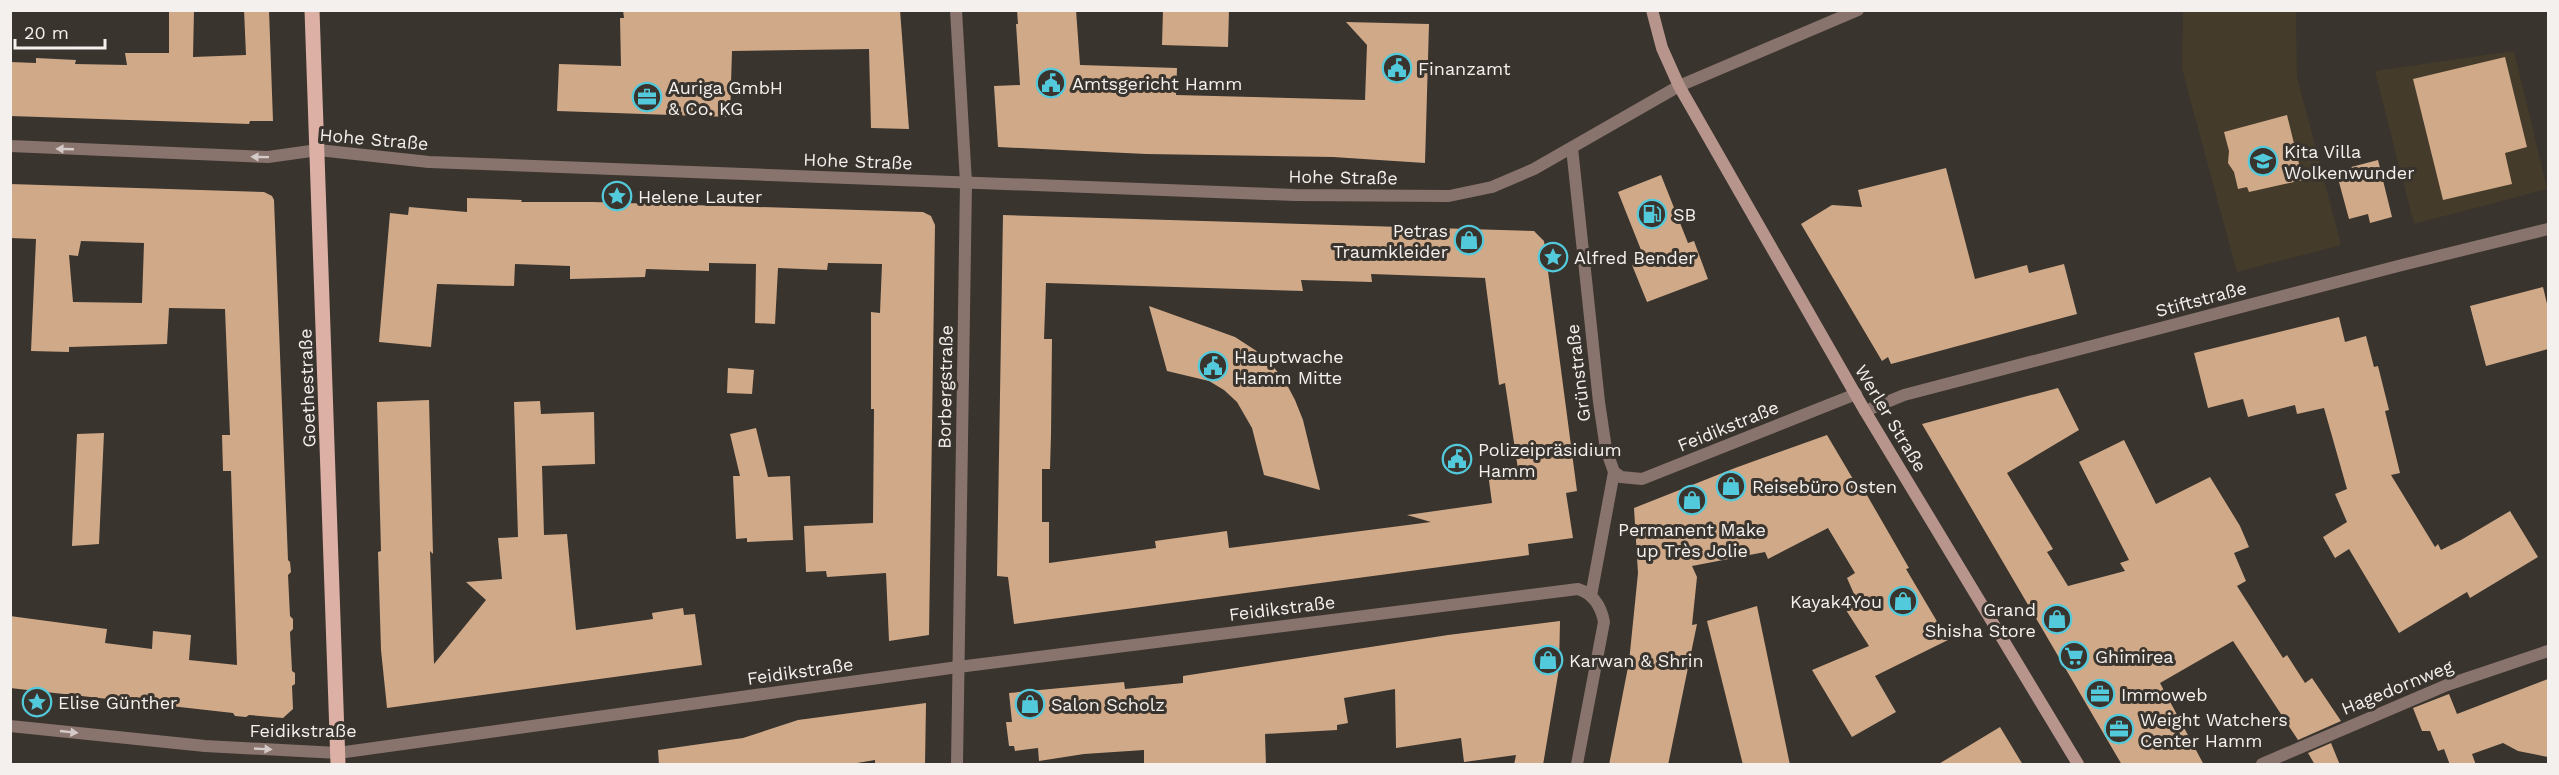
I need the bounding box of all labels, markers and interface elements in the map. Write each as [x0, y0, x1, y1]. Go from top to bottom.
scale bar [15, 12, 105, 50]
text: 20 m [24, 22, 69, 43]
public building icon: Finanzamt [1381, 52, 1413, 84]
place label: Finanzamt [1418, 58, 1511, 79]
public building icon: Amtsgericht Hamm [1035, 67, 1067, 99]
place label: Amtsgericht Hamm [1072, 73, 1242, 94]
place label: Auriga GmbH & Co. KG [668, 77, 783, 119]
office icon: Auriga GmbH & Co. KG [631, 81, 663, 113]
street label: Hohe Straße [319, 124, 429, 154]
place label: Kita Villa Wolkenwunder [2284, 141, 2415, 183]
one-way arrow [56, 144, 75, 153]
school or university icon: Kita Villa Wolkenwunder [2247, 145, 2279, 177]
street label: Hohe Straße [803, 149, 913, 173]
one-way arrow [251, 152, 270, 162]
street label: Hohe Straße [1288, 166, 1398, 188]
place icon: Helene Lauter [601, 180, 633, 212]
place label: Helene Lauter [638, 186, 762, 207]
fuel station icon: SB [1636, 198, 1668, 230]
place label: SB [1673, 204, 1696, 225]
place label: Petras Traumkleider [1333, 220, 1448, 262]
shop icon: Petras Traumkleider [1453, 224, 1485, 256]
place icon: Alfred Bender [1537, 241, 1569, 273]
place label: Alfred Bender [1574, 247, 1696, 268]
street label: Stiftstraße [2153, 277, 2249, 321]
street label: Grünstraße [1562, 323, 1594, 423]
street label: Borbergstraße [933, 325, 957, 449]
street label: Goethestraße [294, 328, 320, 448]
place label: Hauptwache Hamm Mitte [1234, 346, 1344, 388]
public building icon: Hauptwache Hamm Mitte [1197, 350, 1229, 382]
street label: Werler Straße [1851, 361, 1931, 475]
street label: Feidikstraße [1674, 396, 1782, 456]
place label: Polizeipräsidium Hamm [1478, 439, 1622, 481]
public building icon: Polizeipräsidium Hamm [1441, 443, 1473, 475]
shop icon: Reisebüro Osten [1715, 470, 1747, 502]
place label: Reisebüro Osten [1752, 476, 1897, 497]
shop icon: Permanent Make up Très Jolie [1676, 484, 1708, 516]
place label: Permanent Make up Très Jolie [1618, 519, 1766, 561]
shop icon: Kayak4You [1887, 585, 1919, 617]
street label: Feidikstraße [1228, 591, 1336, 625]
place label: Kayak4You [1790, 591, 1882, 612]
place label: Grand Shisha Store [1925, 599, 2036, 641]
shop icon: Grand Shisha Store [2041, 603, 2073, 635]
supermarket icon: Ghimirea [2058, 640, 2090, 672]
shop icon: Karwan & Shrin [1532, 644, 1564, 676]
place label: Ghimirea [2095, 646, 2174, 667]
place label: Karwan & Shrin [1569, 650, 1704, 671]
street label: Feidikstraße [746, 653, 854, 689]
street label: Hagedornweg [2338, 655, 2456, 719]
office icon: Immoweb [2084, 678, 2116, 710]
place label: Immoweb [2121, 684, 2208, 705]
place icon: Elise Günther [21, 686, 53, 718]
shop icon: Salon Scholz [1014, 688, 1046, 720]
place label: Elise Günther [58, 692, 177, 713]
place label: Salon Scholz [1051, 694, 1165, 715]
place label: Weight Watchers Center Hamm [2140, 709, 2288, 751]
office icon: Weight Watchers Center Hamm [2103, 713, 2135, 745]
street label: Feidikstraße [249, 720, 357, 741]
one-way arrow [59, 727, 78, 737]
one-way arrow [253, 744, 272, 753]

